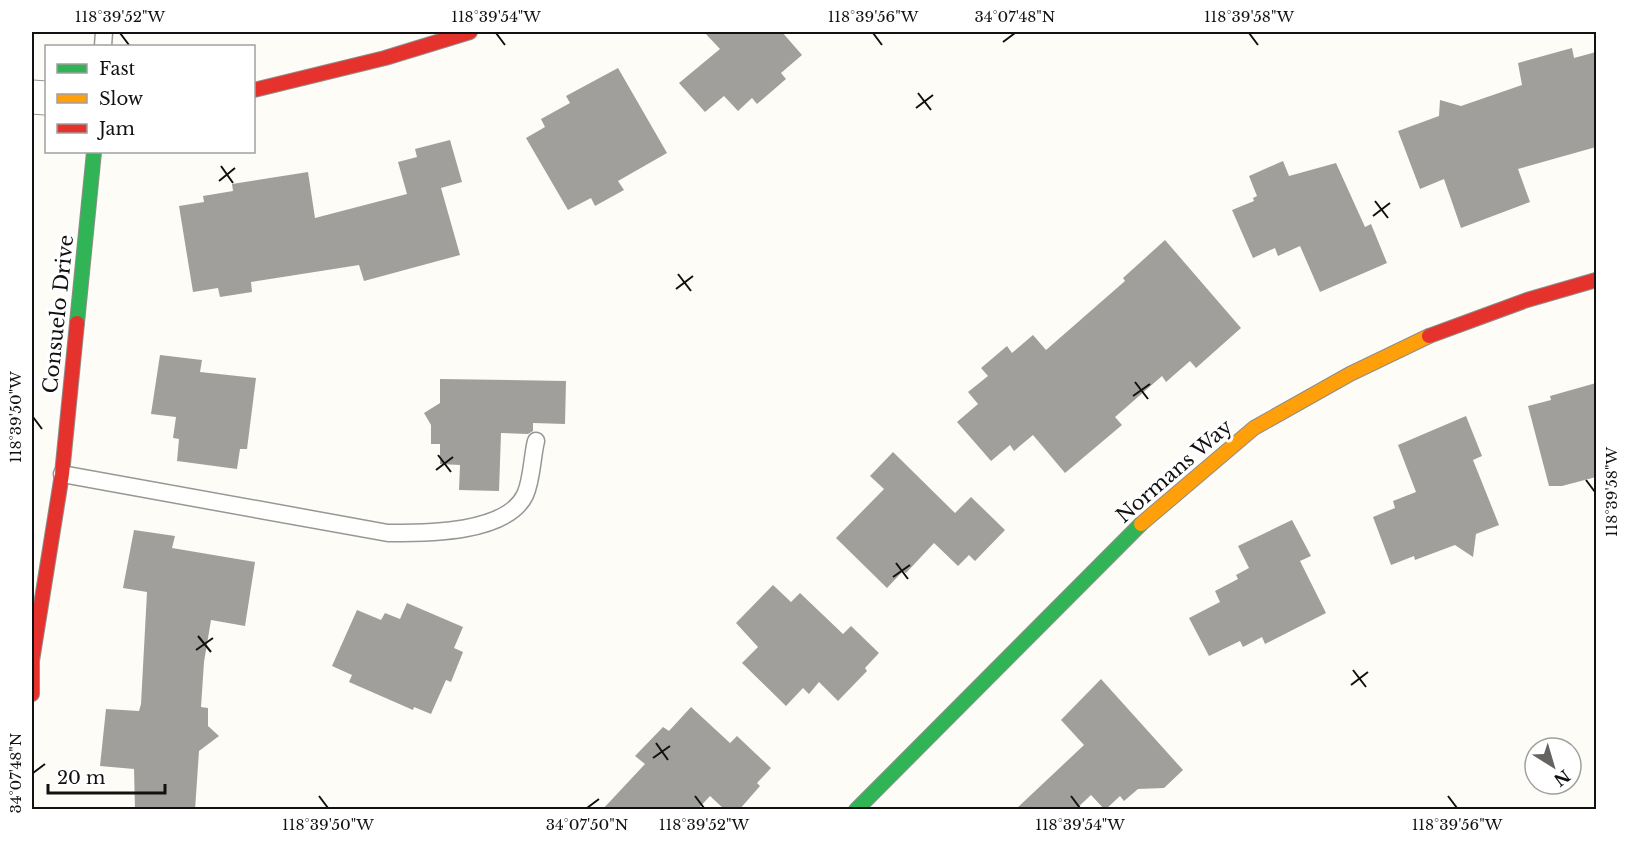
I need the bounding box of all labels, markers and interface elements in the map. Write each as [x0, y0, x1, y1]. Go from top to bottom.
text: 118°39'52"W [75, 7, 166, 26]
text: 118°39'54"W [451, 7, 541, 26]
text: 118°39'56"W [828, 7, 919, 26]
text: 34°07'48"N [975, 7, 1055, 26]
text: 118°39'58"W [1204, 7, 1294, 26]
legend [45, 45, 255, 153]
text: Fast [99, 58, 136, 80]
text: Slow [99, 88, 144, 110]
text: Jam [97, 118, 135, 140]
street label: Consuelo Drive [38, 234, 78, 394]
text: 118°39'50"W [6, 371, 25, 463]
street label: Normans Way [1111, 414, 1237, 528]
text: 118°39'58"W [1602, 447, 1621, 537]
text: 34°07'48"N [6, 733, 25, 813]
north arrow [1523, 736, 1583, 796]
scale bar [48, 757, 165, 795]
text: N [1550, 765, 1574, 790]
text: 20 m [57, 767, 105, 789]
text: 118°39'50"W [282, 815, 374, 834]
text: 34°07'50"N [546, 815, 628, 834]
text: 118°39'52"W [659, 815, 750, 834]
text: 118°39'54"W [1035, 815, 1125, 834]
text: 118°39'56"W [1412, 815, 1503, 834]

